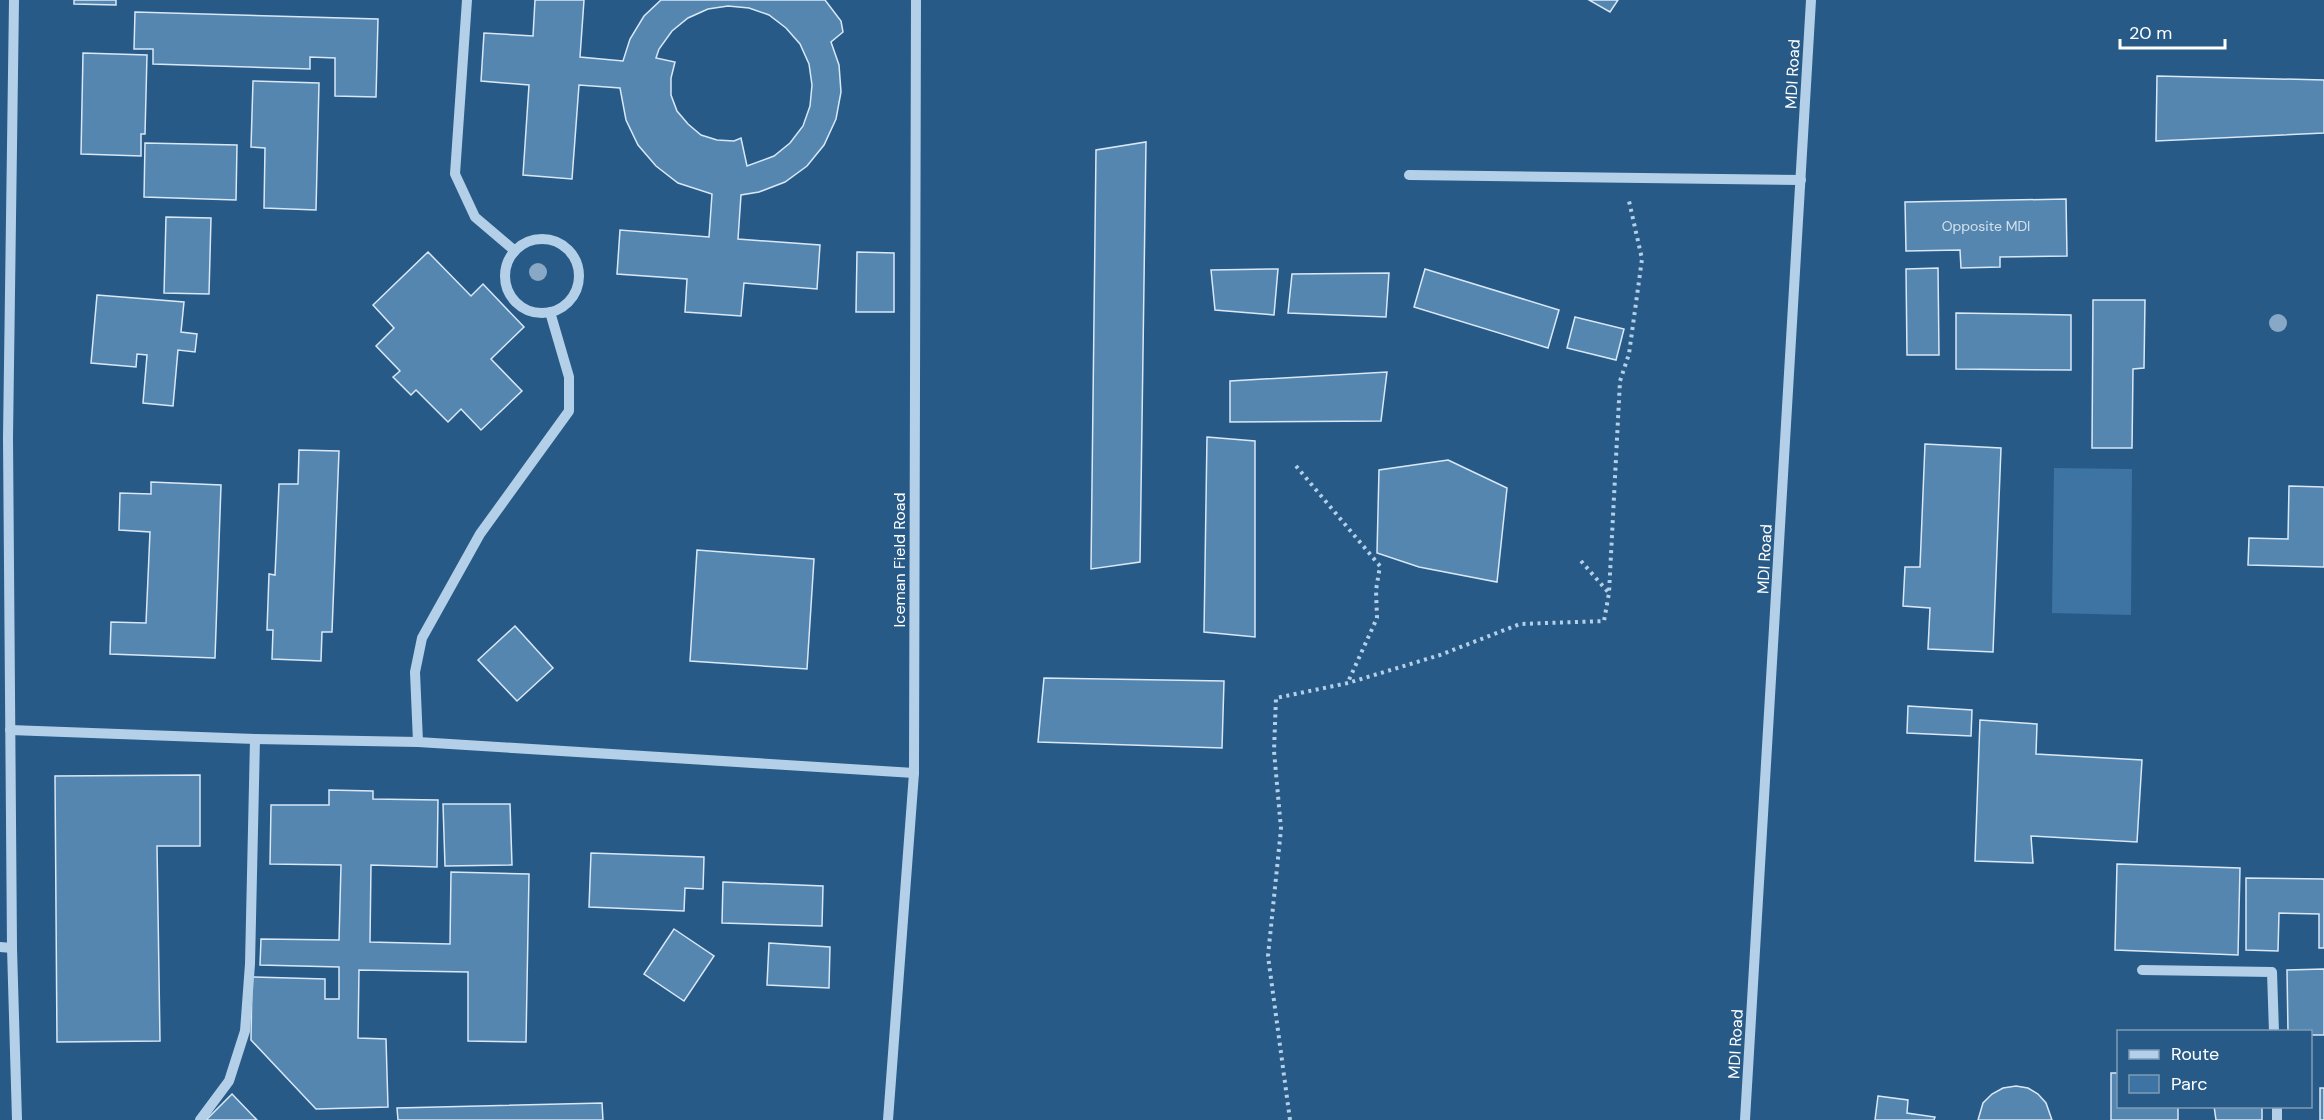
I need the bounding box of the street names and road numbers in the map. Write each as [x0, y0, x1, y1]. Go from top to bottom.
street label: MDI Road [1780, 39, 1805, 109]
street label: Iceman Field Road [889, 493, 910, 627]
street label: MDI Road [1752, 524, 1777, 594]
street label: MDI Road [1723, 1009, 1748, 1079]

